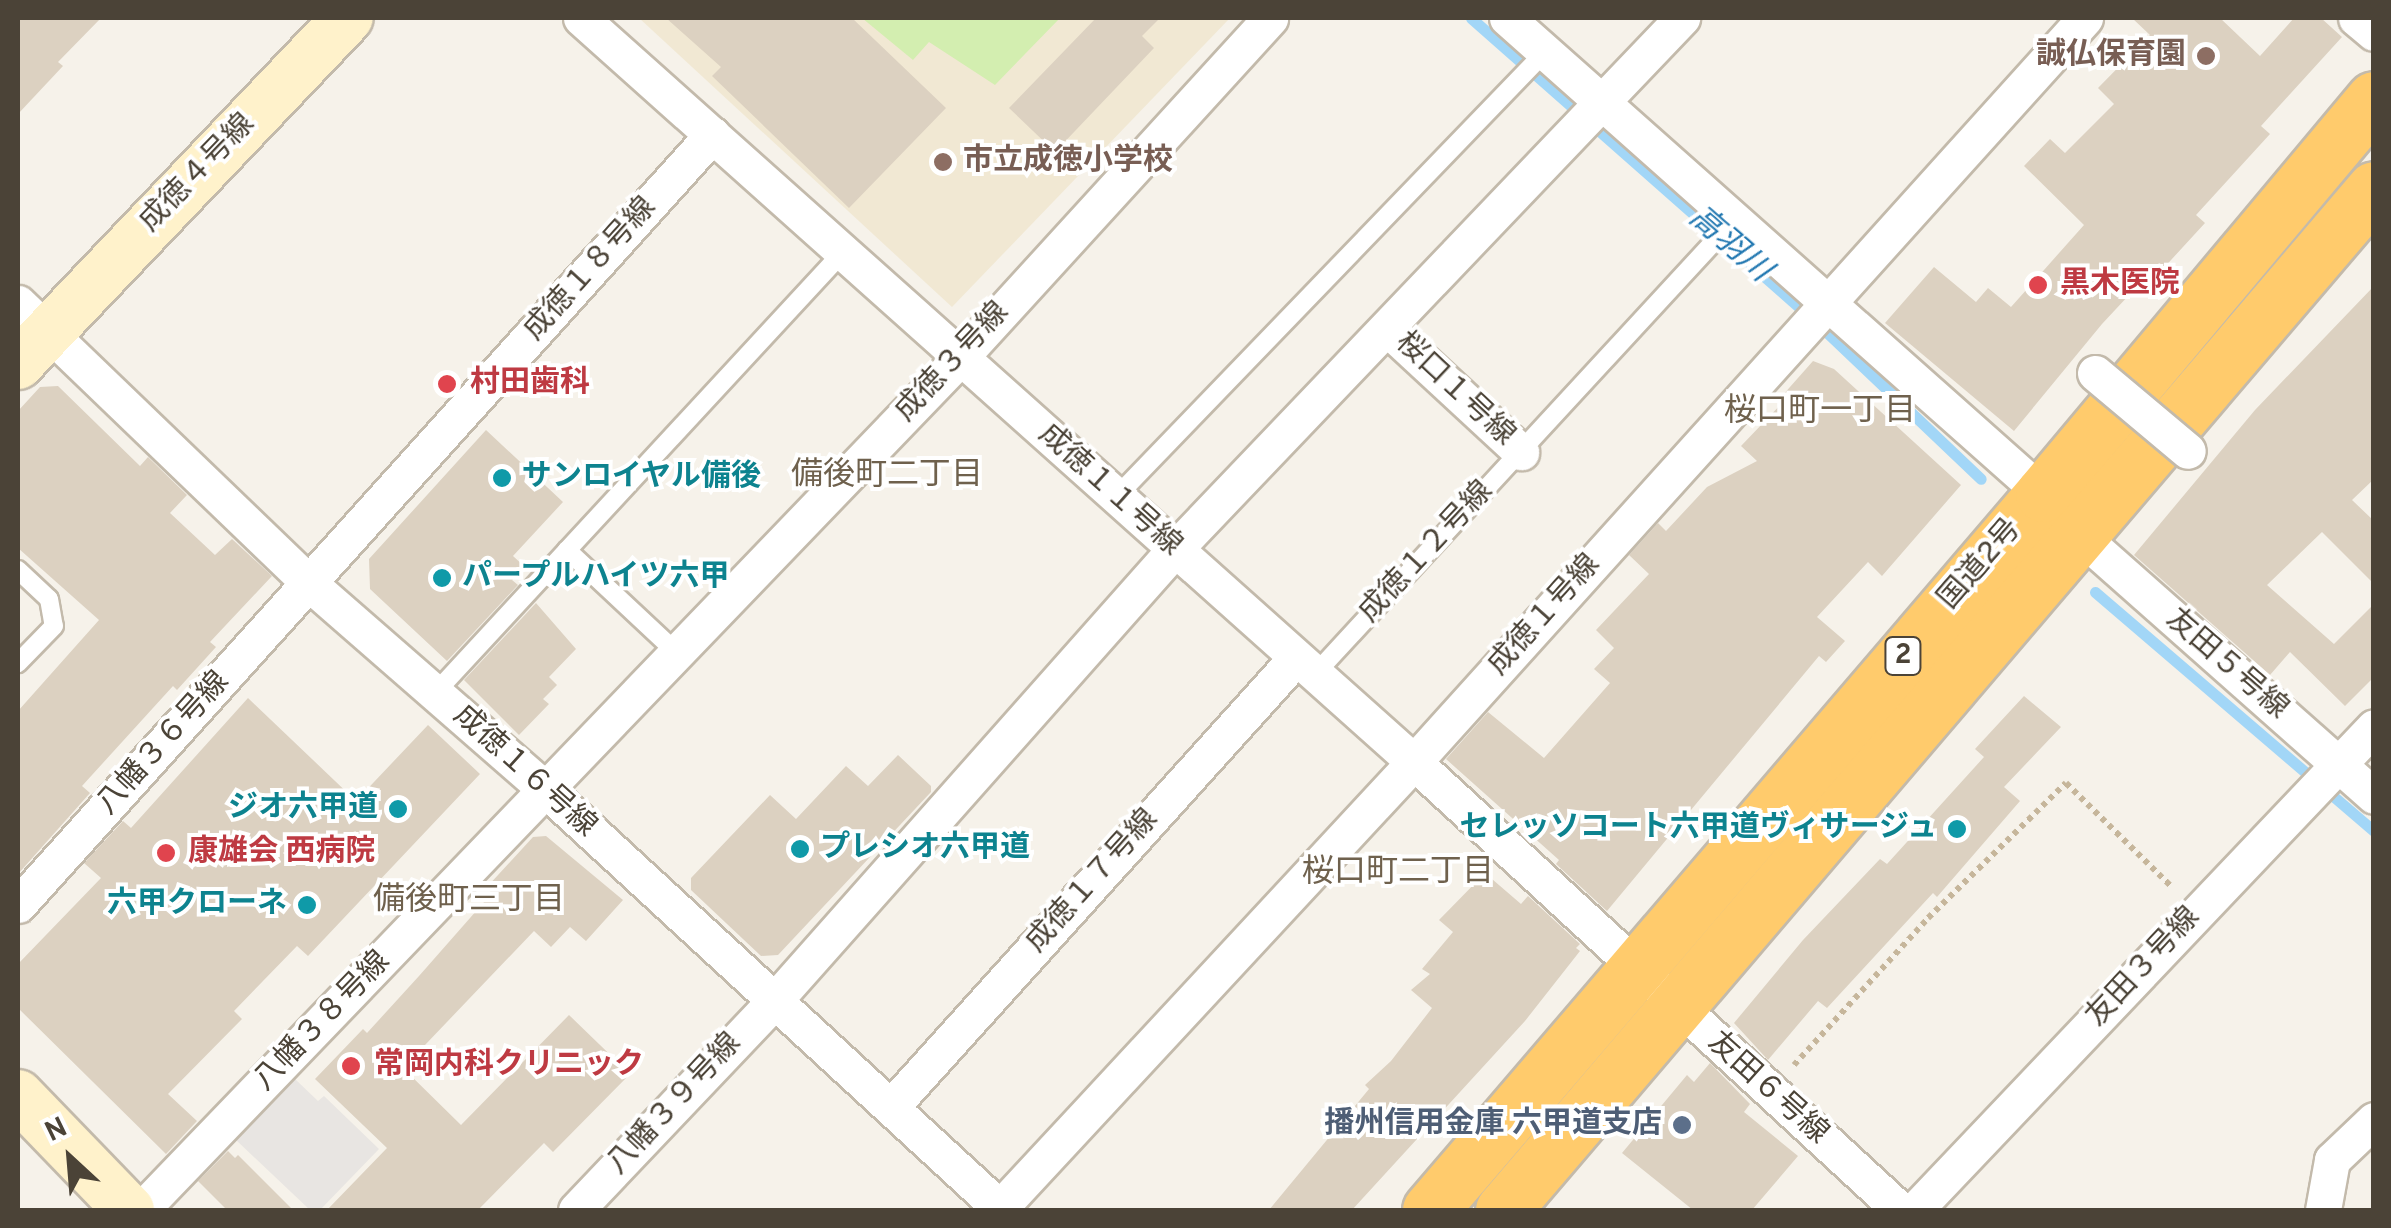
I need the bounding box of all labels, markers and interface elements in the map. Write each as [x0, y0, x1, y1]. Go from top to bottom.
place label: 誠仏保育園 [2036, 38, 2186, 74]
marker: 誠仏保育園 [2195, 45, 2217, 67]
street label: 成徳４号線 [133, 108, 263, 240]
place label: 市立成徳小学校 [963, 144, 1173, 180]
marker: 市立成徳小学校 [932, 151, 954, 173]
street label: 成徳１８号線 [517, 191, 665, 349]
water label: 高羽川 [1680, 199, 1778, 291]
place label: 黒木医院 [2060, 267, 2180, 303]
marker: 黒木医院 [2025, 272, 2051, 298]
street label: 成徳３号線 [889, 296, 1017, 430]
street label: 桜口１号線 [1387, 326, 1521, 454]
place label: 村田歯科 [470, 366, 590, 402]
marker: 村田歯科 [434, 371, 460, 397]
district label: 桜口町一丁目 [1724, 393, 1916, 431]
street label: 成徳１１号線 [1030, 417, 1188, 565]
district label: 備後町二丁目 [791, 457, 983, 495]
place label: サンロイヤル備後 [522, 460, 762, 496]
marker: サンロイヤル備後 [491, 467, 513, 489]
street label: 成徳１２号線 [1352, 475, 1502, 631]
street label: 国道2号 [1932, 512, 2030, 618]
street label: 成徳１号線 [1481, 548, 1609, 684]
place label: パープルハイツ六甲 [462, 560, 732, 596]
marker: パープルハイツ六甲 [431, 567, 453, 589]
street label: 友田５号線 [2158, 602, 2294, 728]
road number: 2 [1883, 633, 1923, 679]
street label: 八幡３６号線 [90, 665, 238, 823]
street label: 成徳１６号線 [445, 698, 603, 846]
place label: ジオ六甲道 [228, 791, 378, 827]
marker: ジオ六甲道 [387, 798, 409, 820]
street label: 成徳１７号線 [1019, 803, 1167, 961]
place label: セレッソコート六甲道ヴィサージュ [1457, 811, 1937, 847]
marker: セレッソコート六甲道ヴィサージュ [1946, 818, 1968, 840]
place label: プレシオ六甲道 [820, 831, 1030, 867]
place label: 康雄会 西病院 [188, 835, 375, 871]
marker: プレシオ六甲道 [789, 838, 811, 860]
marker: 康雄会 西病院 [153, 840, 179, 866]
district label: 桜口町二丁目 [1302, 854, 1494, 892]
district label: 備後町三丁目 [373, 882, 565, 920]
place label: 六甲クローネ [107, 887, 287, 923]
marker: 六甲クローネ [296, 894, 318, 916]
street label: 友田３号線 [2080, 901, 2208, 1035]
street label: 八幡３８号線 [248, 945, 398, 1099]
street label: 友田６号線 [1699, 1025, 1835, 1153]
street label: 八幡３９号線 [600, 1027, 750, 1183]
place label: 常岡内科クリニック [374, 1048, 644, 1084]
marker: 常岡内科クリニック [338, 1053, 364, 1079]
place label: 播州信用金庫 六甲道支店 [1325, 1107, 1662, 1143]
north arrow [20, 1108, 120, 1208]
text: N [40, 1110, 74, 1152]
marker: 播州信用金庫 六甲道支店 [1671, 1114, 1693, 1136]

